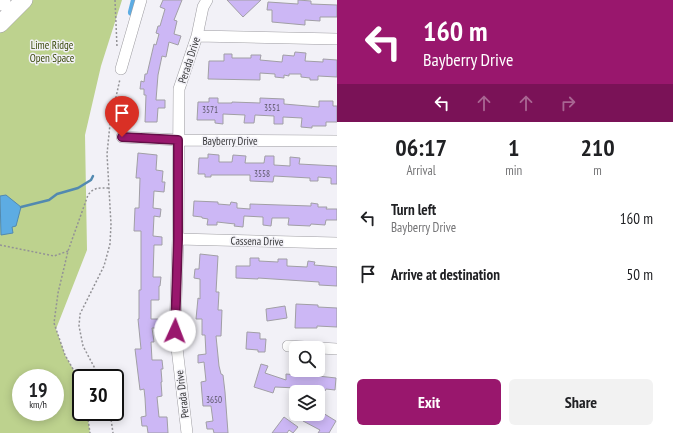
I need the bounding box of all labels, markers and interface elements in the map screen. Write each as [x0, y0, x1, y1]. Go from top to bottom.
text: 160 m [423, 12, 487, 49]
icon: left [357, 16, 409, 68]
street label: Perada Drive [175, 35, 203, 85]
park label: Lime Ridge Open Space [30, 38, 75, 65]
text: Bayberry Drive [423, 48, 513, 71]
icon: left [431, 92, 453, 114]
icon: ahead [473, 92, 495, 114]
icon: ahead [515, 92, 537, 114]
icon: right [557, 92, 579, 114]
pin [105, 96, 139, 137]
icon: arrive [111, 102, 133, 124]
house number: 3551 [264, 102, 280, 113]
house number: 3571 [202, 104, 218, 115]
text: 06:17 [395, 132, 447, 163]
text: 1 [508, 132, 519, 163]
text: 210 [580, 132, 615, 163]
street label: Bayberry Drive [202, 134, 258, 148]
text: Arrival [406, 162, 436, 179]
text: min [505, 162, 522, 179]
text: m [593, 162, 602, 179]
house number: 3558 [254, 168, 270, 179]
text: Turn left [391, 200, 436, 219]
icon: left [357, 207, 379, 229]
text: 160 m [620, 209, 653, 228]
text: Bayberry Drive [391, 219, 456, 236]
street label: Cassena Drive [230, 234, 284, 248]
icon: arrive [357, 263, 379, 285]
text: Arrive at destination [391, 265, 500, 284]
text: 50 m [627, 265, 653, 284]
position arrow [154, 310, 196, 352]
map controls [289, 341, 325, 421]
button: search [289, 341, 325, 377]
speed limit sign: 30 [72, 369, 124, 421]
street label: Perada Drive [172, 369, 192, 419]
text: 19 [28, 377, 48, 403]
button: Exit [357, 379, 501, 425]
button: Share [509, 379, 653, 425]
button: layers [289, 385, 325, 421]
house number: 3650 [206, 394, 222, 405]
text: km/h [29, 398, 47, 411]

